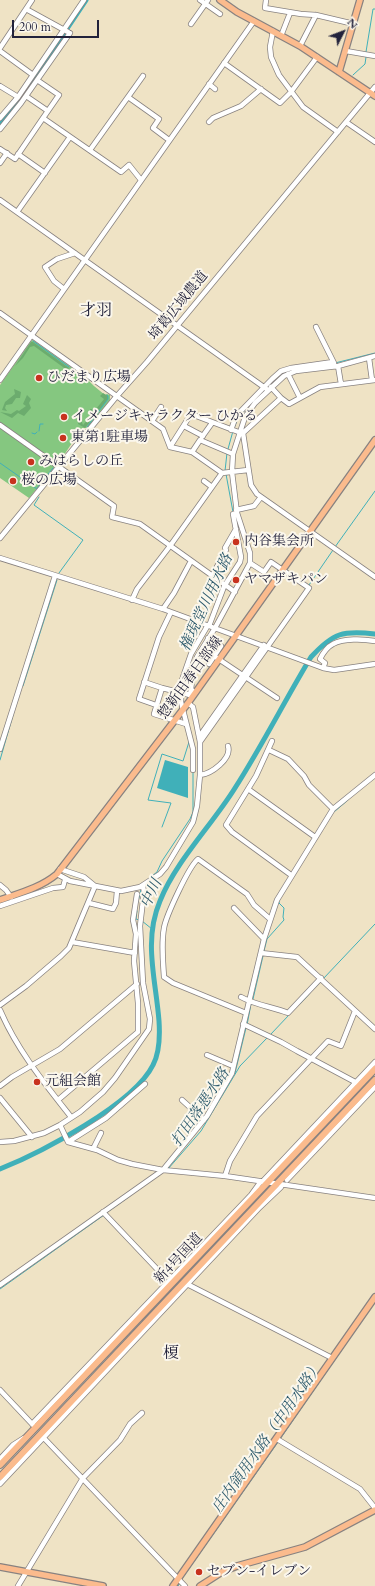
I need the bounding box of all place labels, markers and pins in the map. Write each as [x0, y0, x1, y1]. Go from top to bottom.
place label: ひだまり広場 [47, 370, 131, 386]
marker: ひだまり広場 [34, 373, 44, 383]
place label: イメージキャラクター ひかる [72, 409, 258, 425]
marker: イメージキャラクター ひかる [59, 412, 69, 422]
place label: 東第1駐車場 [71, 430, 148, 446]
marker: 東第1駐車場 [58, 433, 68, 443]
place label: みはらしの丘 [39, 454, 123, 470]
marker: みはらしの丘 [26, 457, 36, 467]
place label: 桜の広場 [21, 473, 77, 489]
marker: 桜の広場 [8, 476, 18, 486]
place label: 内谷集会所 [244, 534, 314, 550]
marker: 内谷集会所 [231, 537, 241, 547]
place label: ヤマザキパン [244, 572, 328, 588]
marker: ヤマザキパン [231, 575, 241, 585]
place label: 元組会館 [45, 1074, 101, 1090]
marker: 元組会館 [32, 1077, 42, 1087]
place label: セブン-イレブン [207, 1564, 311, 1580]
marker: セブン-イレブン [194, 1567, 204, 1577]

